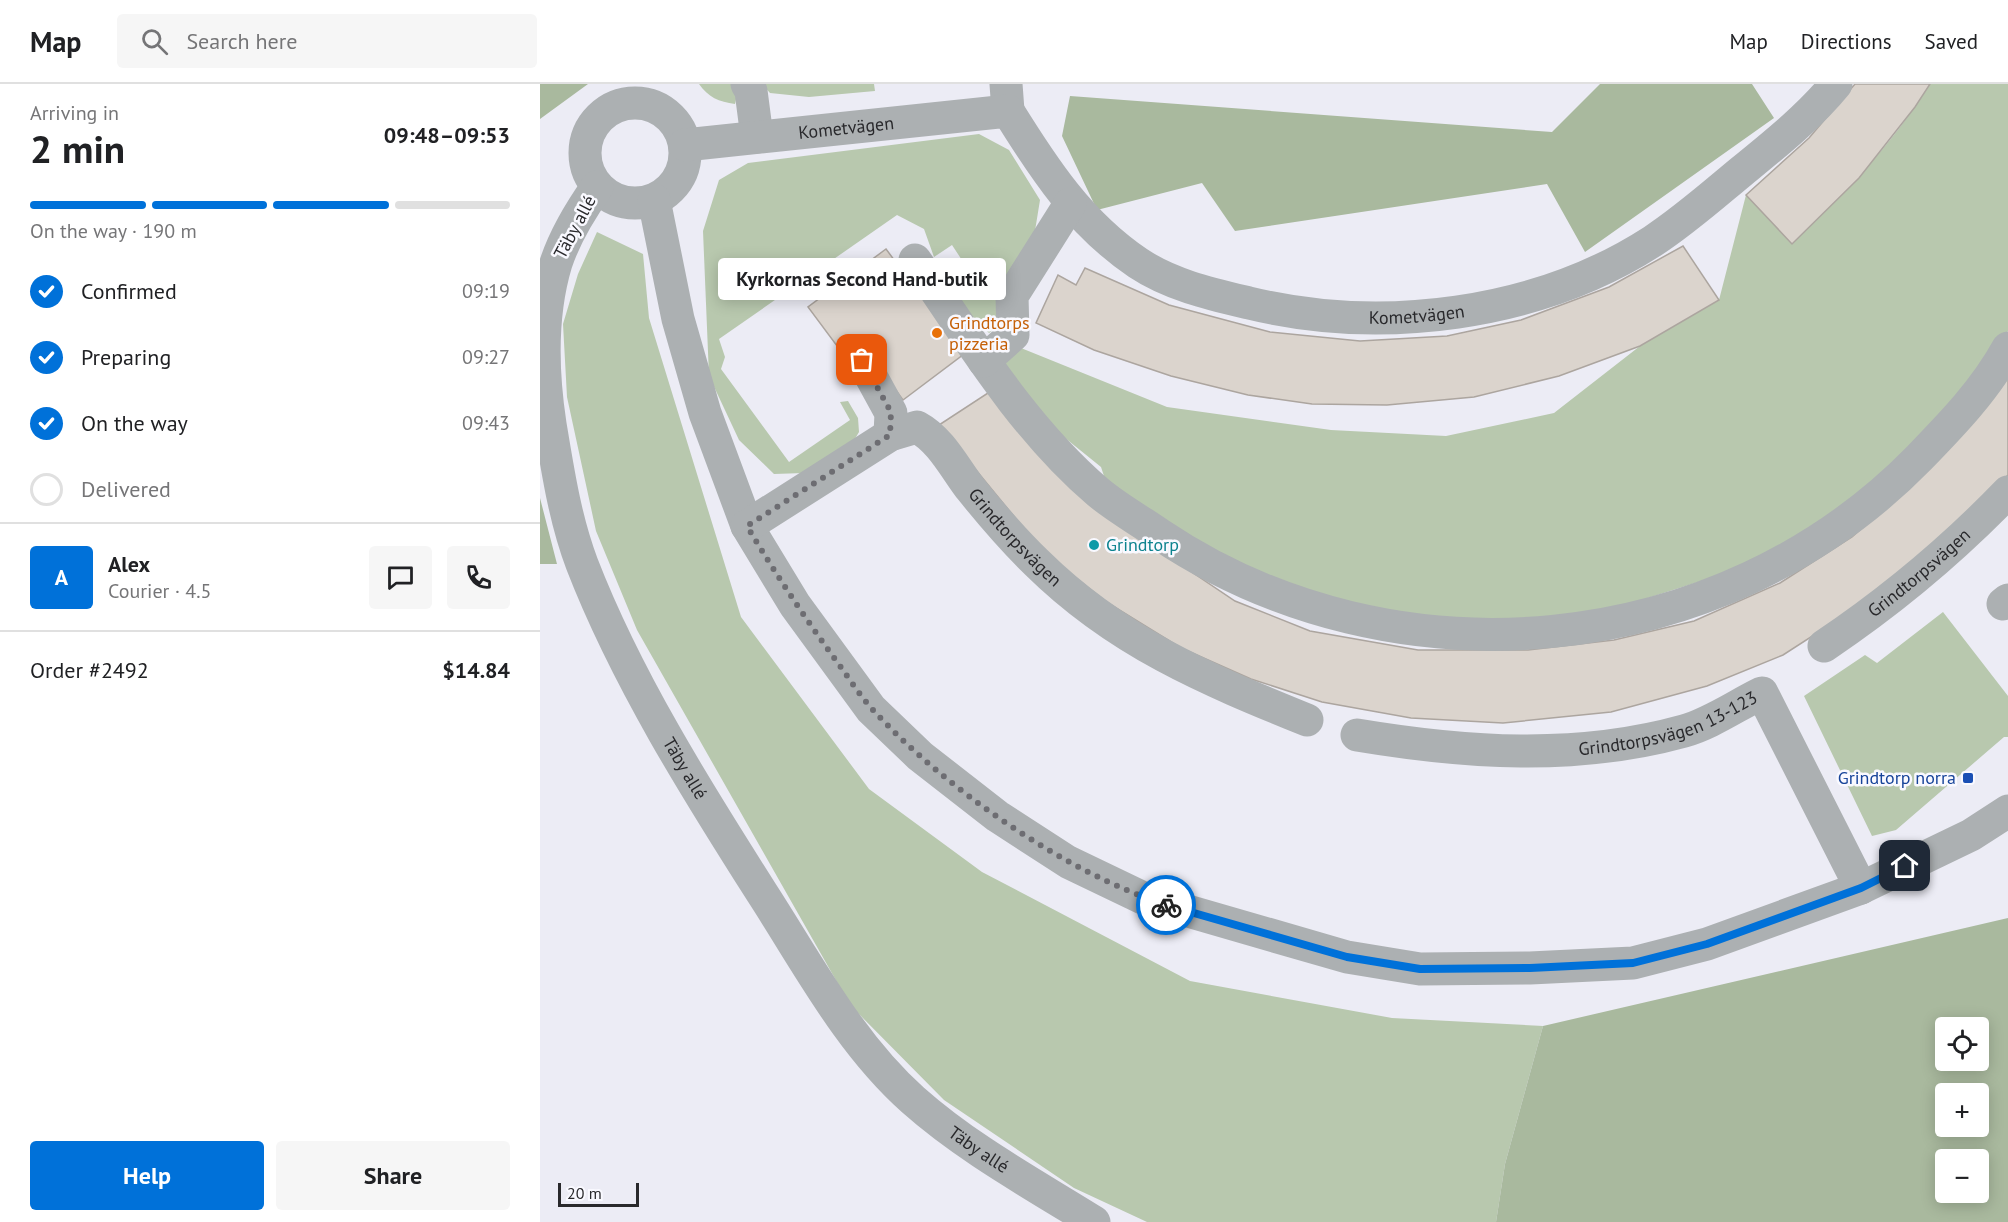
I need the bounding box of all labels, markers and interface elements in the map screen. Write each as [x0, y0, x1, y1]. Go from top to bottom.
search box [117, 14, 537, 68]
text: Map [30, 23, 81, 60]
icon: search [138, 25, 171, 58]
text: Search here [186, 27, 297, 55]
text: Map [1729, 28, 1768, 55]
text: Directions [1801, 28, 1892, 55]
text: Saved [1925, 28, 1978, 55]
text: Arriving in [30, 100, 119, 126]
street label: Kometvägen [797, 111, 895, 144]
text: 09:48–09:53 [384, 121, 510, 149]
text: 2 min [30, 123, 125, 174]
street label: Täby allé [548, 191, 601, 262]
text: On the way · 190 m [30, 218, 197, 244]
callout: Kyrkornas Second Hand-butik [718, 258, 1006, 300]
text: Kyrkornas Second Hand-butik [736, 266, 988, 292]
icon: check [30, 275, 63, 308]
text: Confirmed [81, 277, 177, 305]
text: 09:19 [462, 278, 510, 304]
street label: Kometvägen [1369, 299, 1466, 329]
place label: Grindtorps pizzeria [949, 311, 1029, 355]
marker: Grindtorps pizzeria [930, 326, 944, 340]
pin [836, 334, 887, 385]
icon: check [30, 341, 63, 374]
text: Preparing [81, 343, 171, 371]
icon: bag [845, 343, 878, 376]
text: 09:27 [462, 344, 510, 370]
icon: check [30, 407, 63, 440]
text: On the way [81, 409, 188, 437]
text: 09:43 [462, 410, 510, 436]
text: Delivered [81, 475, 171, 503]
street label: Grindtorpsvägen [964, 483, 1067, 591]
street label: Grindtorpsvägen [1863, 523, 1975, 622]
place label: Grindtorp [1106, 533, 1179, 556]
marker: Grindtorp [1087, 538, 1101, 552]
button: chat [369, 546, 432, 609]
button: phone [447, 546, 510, 609]
text: Alex [108, 550, 150, 578]
text: A [55, 563, 68, 591]
text: Courier · 4.5 [108, 578, 211, 604]
text: Order #2492 [30, 656, 149, 684]
text: $14.84 [442, 656, 510, 684]
street label: Grindtorpsvägen 13-123 [1577, 685, 1761, 760]
street label: Täby allé [658, 733, 713, 804]
place label: Grindtorp norra [1838, 766, 1956, 789]
marker: Grindtorp norra [1961, 771, 1975, 785]
pin [1879, 840, 1930, 891]
icon: home [1888, 849, 1921, 882]
courier [1136, 875, 1196, 935]
icon: bike [1150, 889, 1183, 922]
map controls [1935, 1017, 1989, 1203]
button: locate [1935, 1017, 1989, 1071]
button: + [1935, 1083, 1989, 1137]
street label: Täby allé [944, 1121, 1013, 1178]
button: Help [30, 1141, 264, 1210]
button: Share [276, 1141, 510, 1210]
button: − [1935, 1149, 1989, 1203]
scale bar [558, 1180, 639, 1208]
text: 20 m [567, 1183, 602, 1203]

